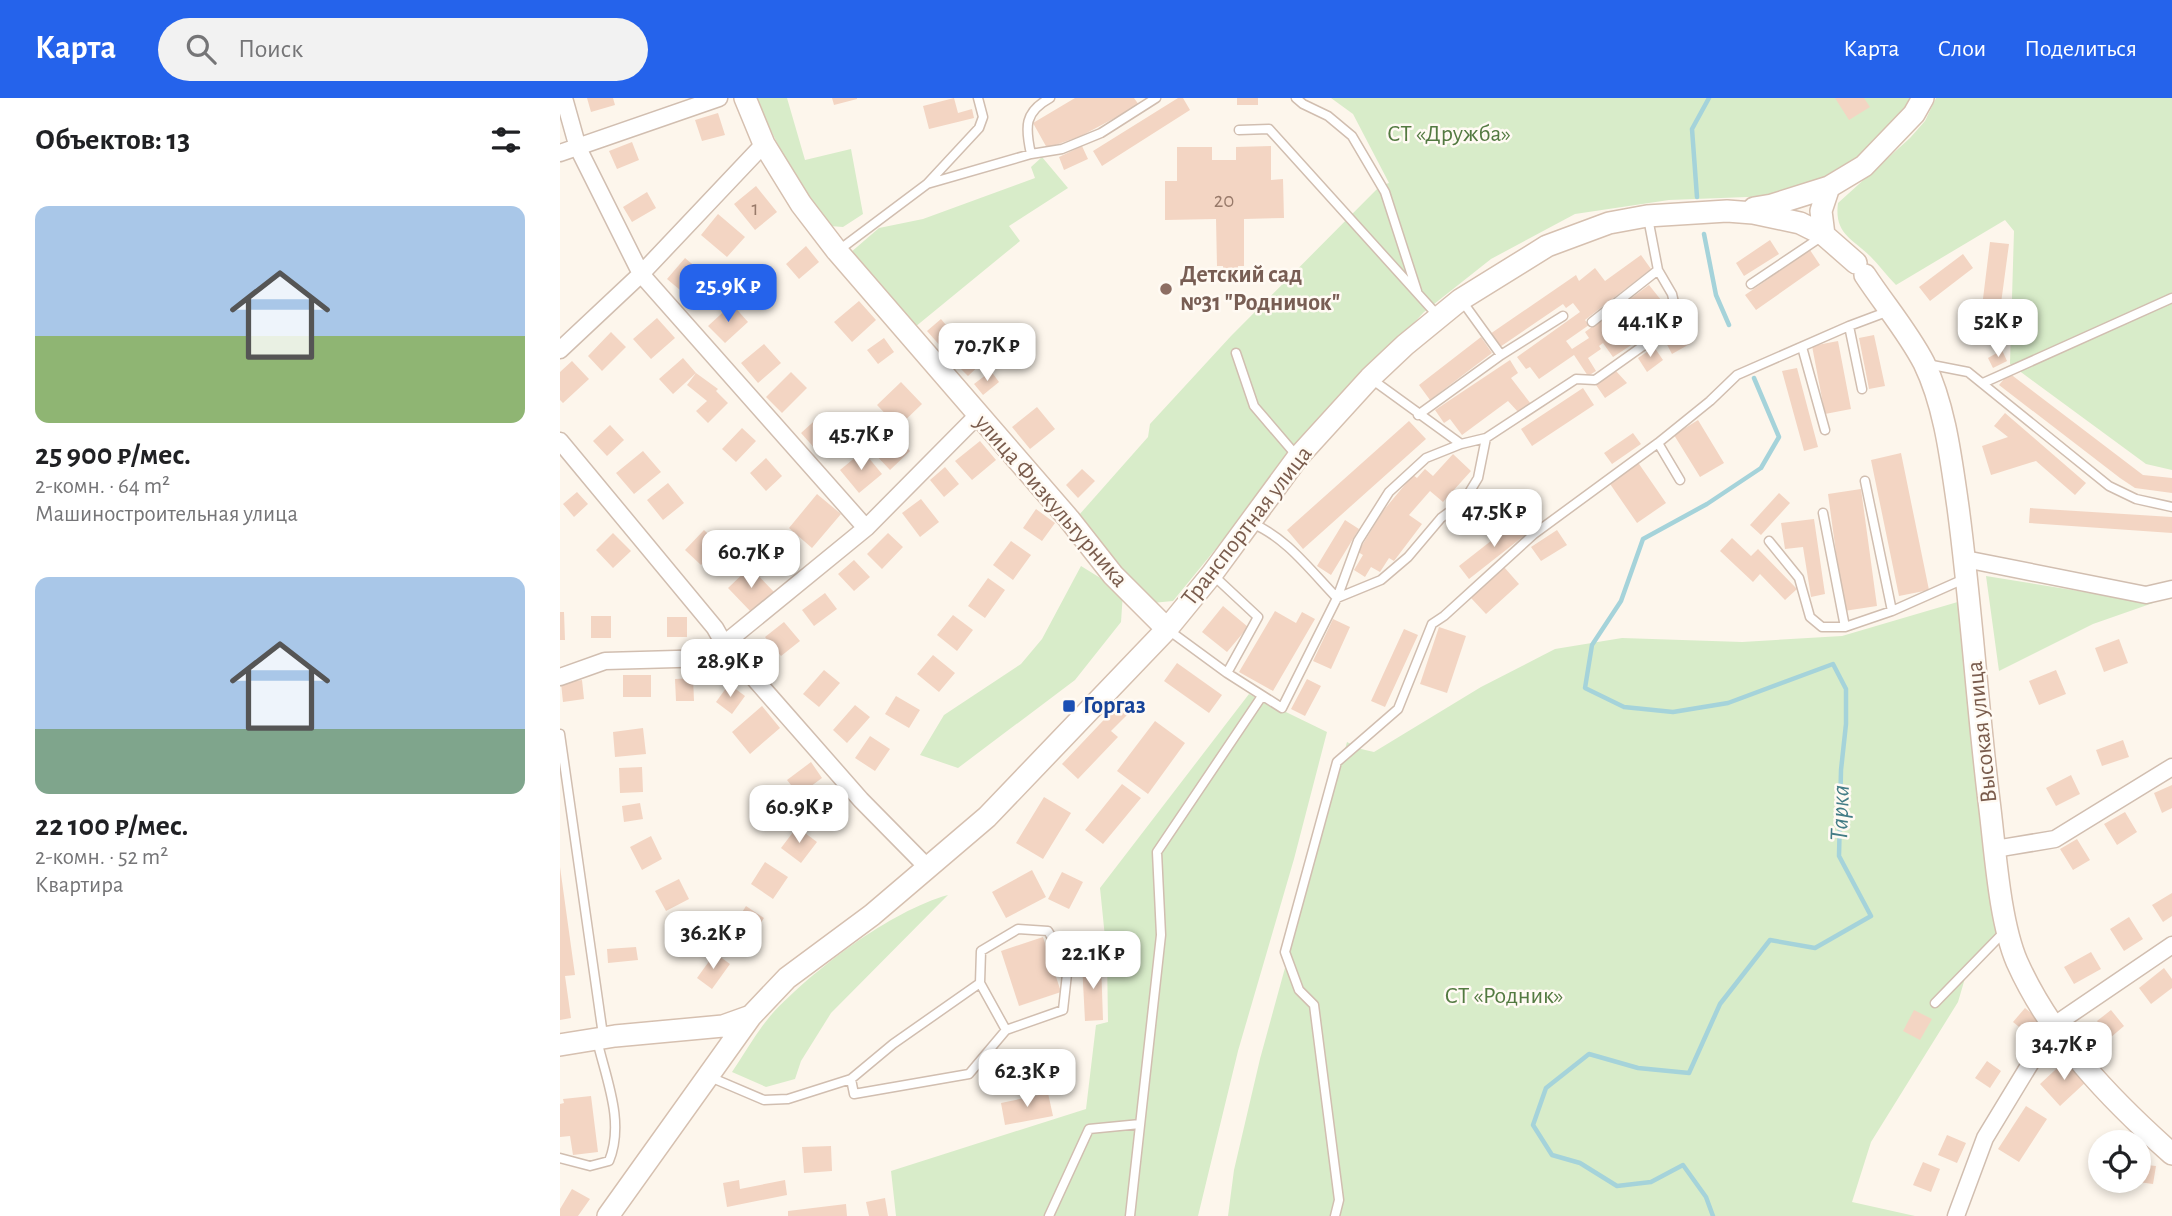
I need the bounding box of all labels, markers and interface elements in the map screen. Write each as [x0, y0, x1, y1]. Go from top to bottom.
search box [158, 18, 648, 81]
icon: search [182, 30, 220, 68]
text: Карта [35, 32, 116, 65]
text: Поиск [238, 36, 303, 62]
text: Карта [1843, 37, 1899, 61]
text: Слои [1937, 37, 1986, 61]
text: Поделиться [2024, 37, 2137, 61]
icon: filters [487, 121, 525, 159]
park label: СТ «Дружба» [1387, 122, 1511, 146]
text: Объектов: 13 [35, 125, 190, 155]
house number: 20 [1214, 190, 1234, 211]
house number: 1 [751, 198, 759, 219]
icon: home [217, 252, 343, 378]
place label: Детский сад №31 "Родничок" [1180, 263, 1340, 315]
pin: 25.9K ₽ [663, 264, 793, 324]
text: 25.9K ₽ [696, 275, 760, 298]
marker: Детский сад №31 "Родничок" [1158, 281, 1174, 297]
pin: 44.1K ₽ [1585, 300, 1715, 359]
pin: 52K ₽ [1949, 300, 2047, 359]
text: 44.1K ₽ [1618, 310, 1682, 333]
text: 52K ₽ [1974, 310, 2022, 333]
pin: 70.7K ₽ [922, 324, 1052, 383]
text: 70.7K ₽ [955, 334, 1019, 357]
street label: улица Физкультурника [969, 410, 1132, 592]
pin: 45.7K ₽ [796, 412, 926, 472]
text: 45.7K ₽ [829, 423, 893, 446]
text: 25 900 ₽/мес. [35, 440, 191, 470]
street label: Транспортная улица [1177, 442, 1317, 610]
text: 2-комн. · 64 m² [35, 475, 170, 498]
pin: 47.5K ₽ [1429, 490, 1559, 549]
text: 47.5K ₽ [1462, 500, 1526, 523]
text: Машиностроительная улица [35, 503, 298, 526]
pin: 60.7K ₽ [686, 531, 816, 590]
text: 60.7K ₽ [718, 541, 784, 564]
icon: home [217, 623, 343, 749]
pin: 28.9K ₽ [665, 640, 795, 699]
text: 28.9K ₽ [697, 650, 763, 673]
street label: Высокая улица [1963, 660, 2001, 804]
place label: Горгаз [1083, 694, 1146, 718]
marker: Горгаз [1061, 698, 1077, 714]
water label: Тарка [1826, 784, 1854, 842]
pin: 60.9K ₽ [734, 786, 864, 845]
text: 60.9K ₽ [765, 796, 833, 819]
text: 22 100 ₽/мес. [35, 811, 188, 841]
text: 2-комн. · 52 m² [35, 846, 168, 869]
text: Квартира [35, 874, 123, 897]
pin: 36.2K ₽ [648, 912, 778, 971]
text: 36.2K ₽ [681, 922, 745, 945]
pin: 22.1K ₽ [1028, 932, 1158, 991]
text: 22.1K ₽ [1062, 942, 1124, 965]
park label: СТ «Родник» [1445, 984, 1563, 1008]
pin: 34.7K ₽ [1999, 1023, 2129, 1082]
text: 34.7K ₽ [2032, 1033, 2096, 1056]
pin: 62.3K ₽ [962, 1049, 1092, 1109]
text: 62.3K ₽ [995, 1060, 1059, 1083]
map controls [2088, 1130, 2151, 1193]
button: locate [2088, 1130, 2151, 1193]

